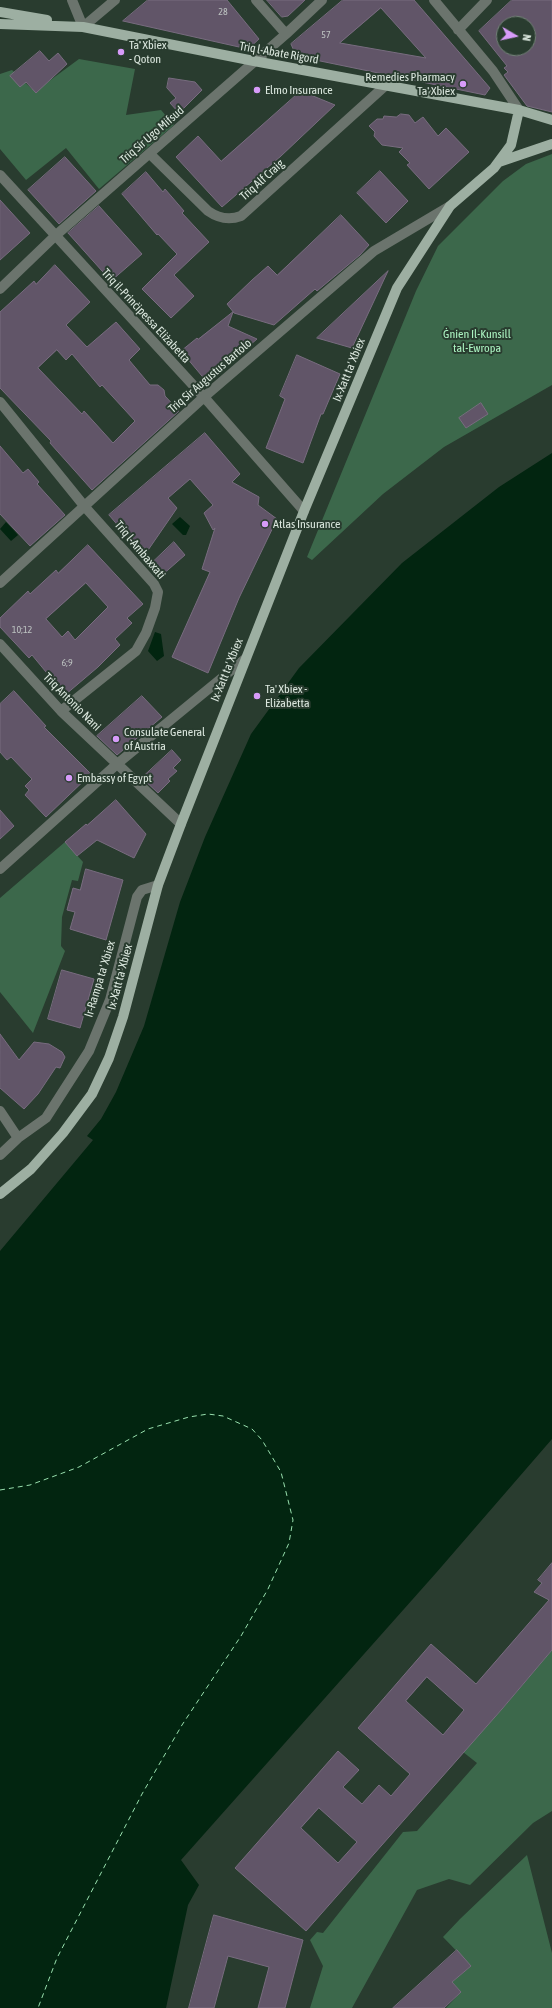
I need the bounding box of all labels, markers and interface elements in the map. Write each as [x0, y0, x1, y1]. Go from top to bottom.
house number: 28 [218, 6, 228, 18]
north arrow [496, 16, 536, 56]
house number: 57 [321, 29, 331, 41]
text: N [520, 34, 533, 42]
place label: Ta' Xbiex - Qoton [129, 38, 167, 66]
street label: Triq l-Abate Rigord [238, 39, 320, 67]
marker: Ta' Xbiex - Qoton [116, 47, 126, 57]
place label: Remedies Pharmacy Ta' Xbiex [365, 70, 455, 98]
marker: Remedies Pharmacy Ta' Xbiex [458, 79, 468, 89]
place label: Elmo Insurance [265, 83, 333, 97]
marker: Elmo Insurance [252, 85, 262, 95]
street label: Triq Sir Ugo Mifsud [117, 103, 187, 167]
street label: Triq Alf Craig [237, 156, 287, 204]
street label: Triq il-Prinċipessa Eliżabetta [99, 266, 193, 366]
park label: Ġnien Il-Kunsill tal-Ewropa [443, 327, 511, 355]
street label: Triq Sir Augustus Bartolo [165, 336, 255, 416]
street label: Ix-Xatt ta' Xbiex [330, 336, 368, 404]
place label: Atlas Insurance [273, 517, 340, 531]
street label: Triq l-Ambaxxati [111, 518, 169, 582]
marker: Atlas Insurance [260, 519, 270, 529]
house number: 10;12 [12, 624, 32, 636]
street label: Ix-Xatt ta' Xbiex [208, 636, 246, 704]
house number: 6;9 [61, 657, 73, 669]
street label: Triq Antonio Nani [40, 670, 104, 734]
place label: Ta' Xbiex - Eliżabetta [265, 682, 310, 710]
marker: Ta' Xbiex - Eliżabetta [252, 691, 262, 701]
place label: Consulate General of Austria [124, 725, 205, 753]
marker: Consulate General of Austria [111, 734, 121, 744]
place label: Embassy of Egypt [77, 771, 152, 785]
marker: Embassy of Egypt [64, 773, 74, 783]
street label: Ir-Rampa ta' Xbiex [82, 939, 118, 1019]
street label: Ix-Xatt ta' Xbiex [104, 943, 136, 1011]

